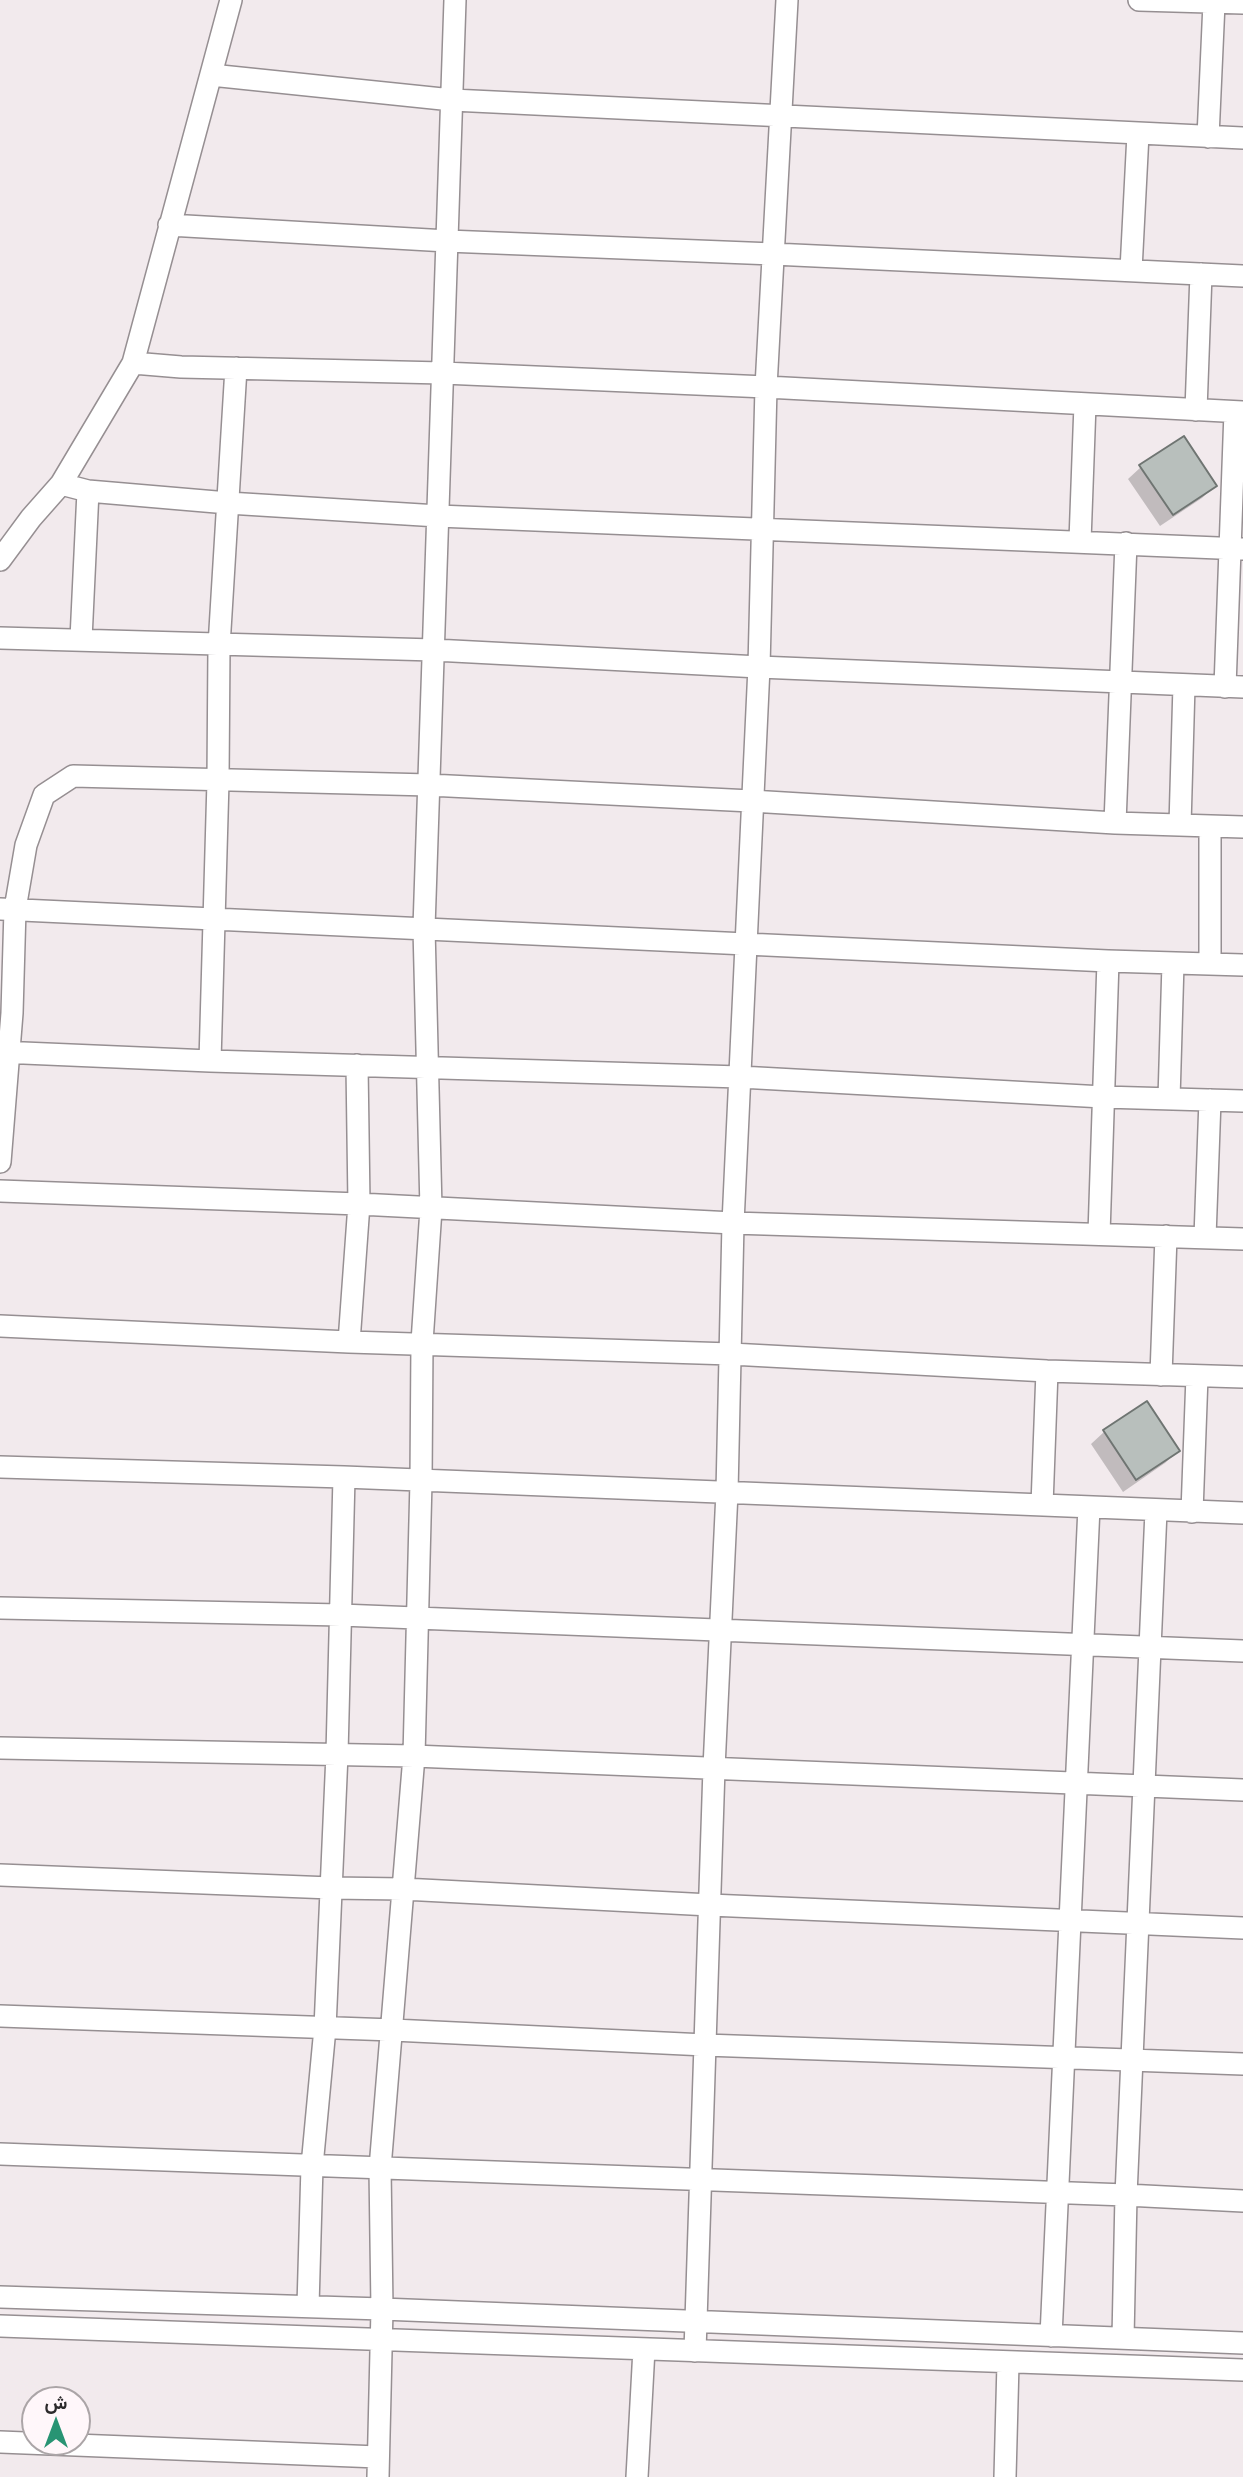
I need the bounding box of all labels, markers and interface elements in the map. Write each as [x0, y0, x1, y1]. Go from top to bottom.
north arrow [21, 2386, 91, 2456]
text: ش [45, 2390, 67, 2414]

